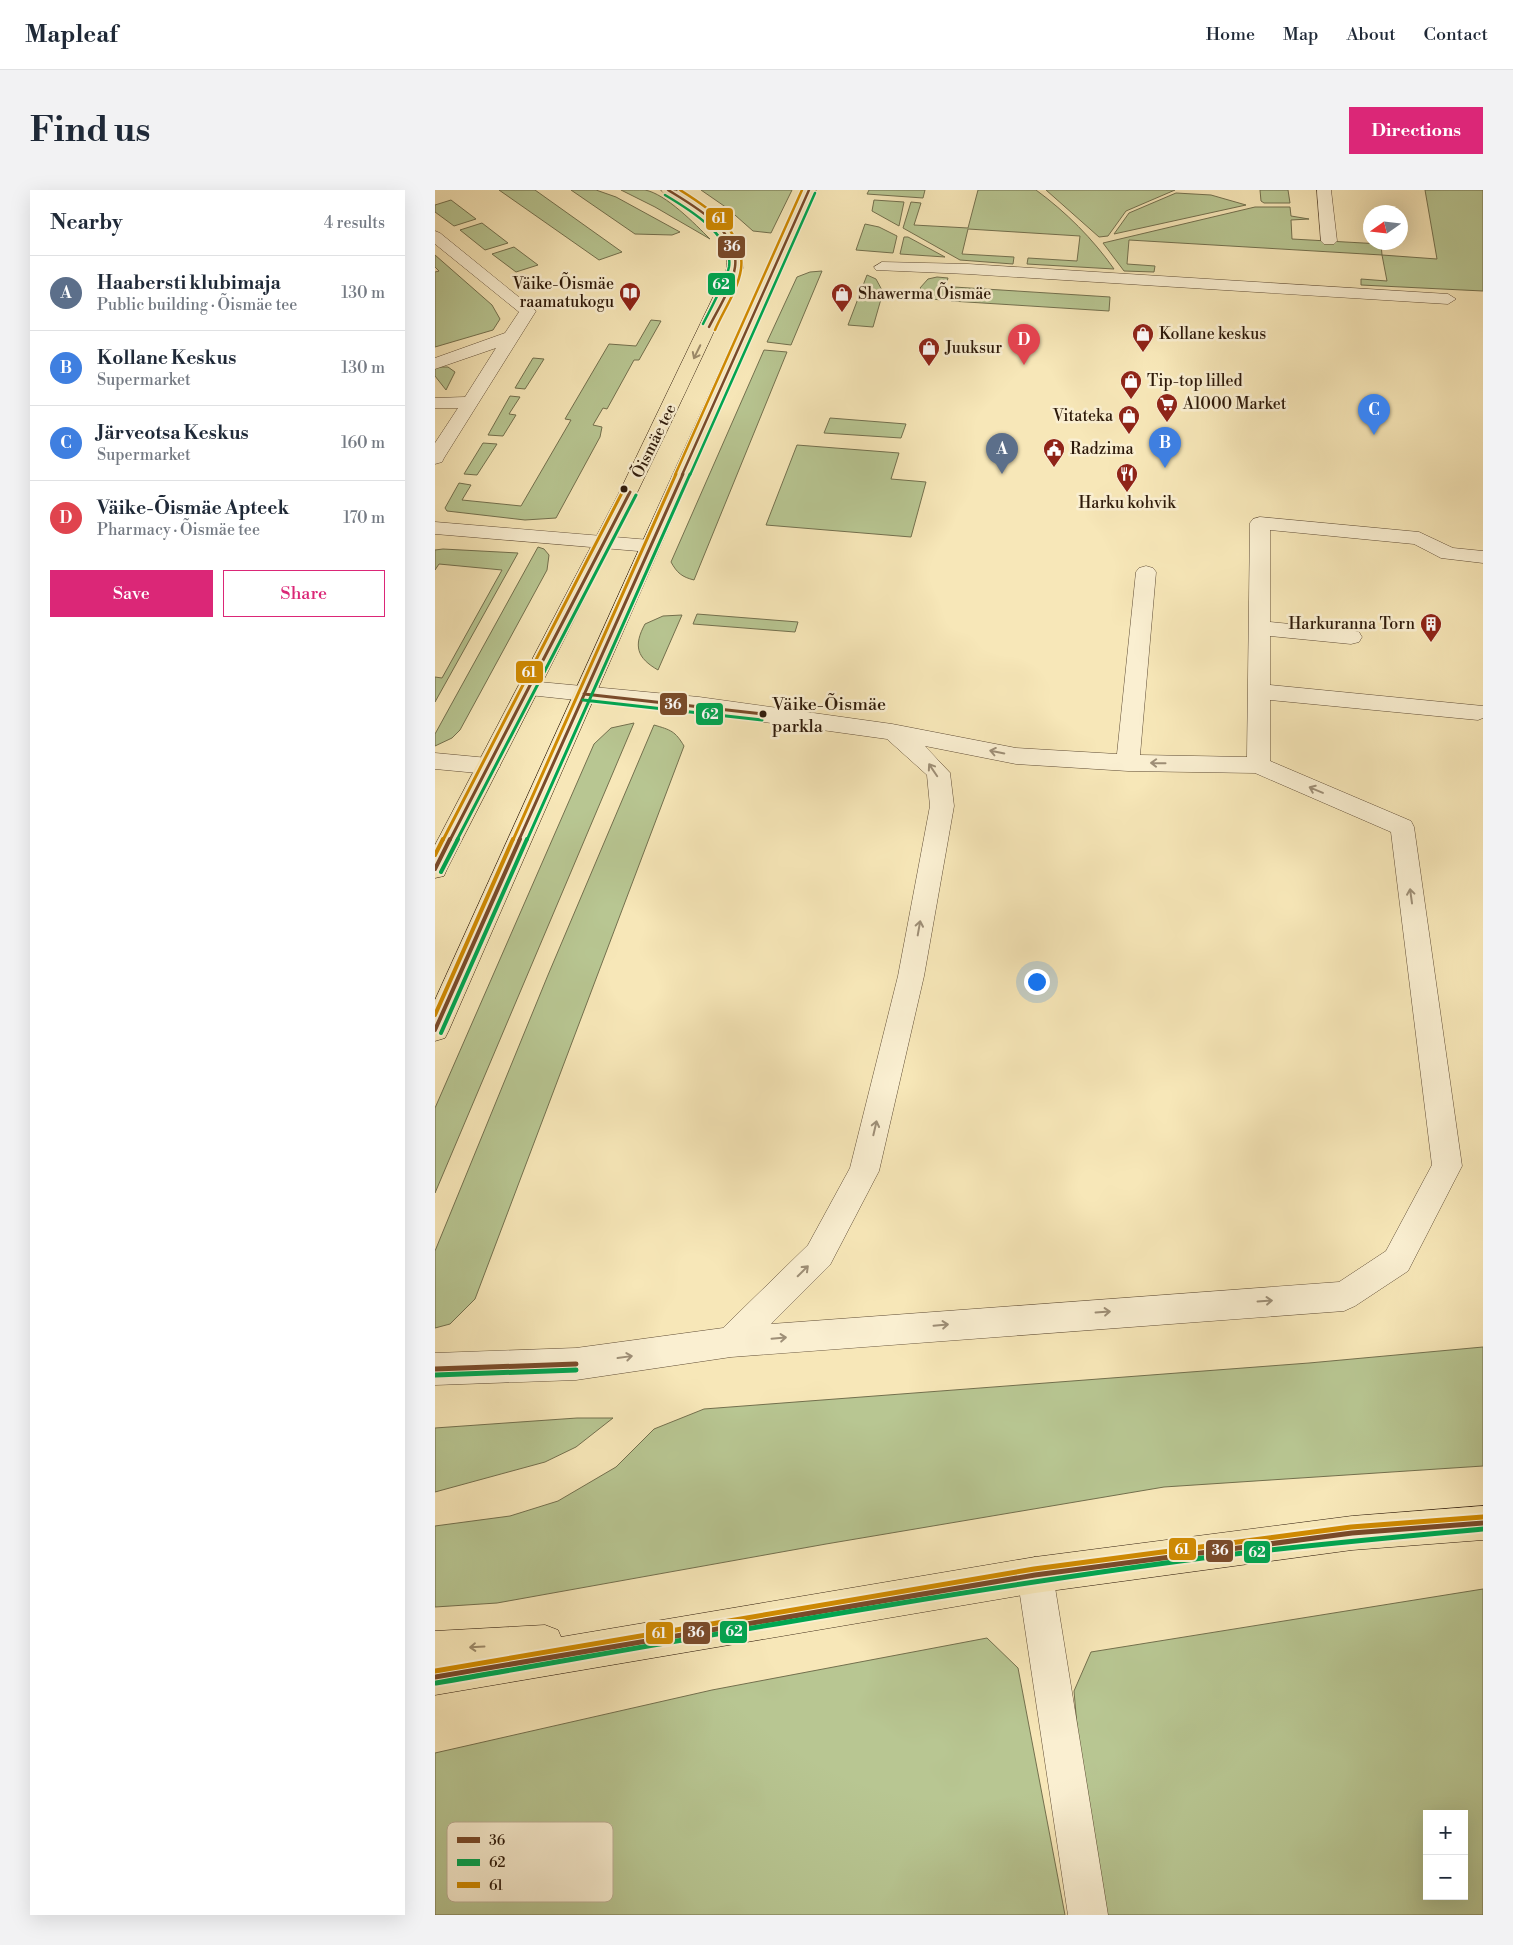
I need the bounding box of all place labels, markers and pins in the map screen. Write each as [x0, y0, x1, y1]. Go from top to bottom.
place label: Väike-Õismäe raamatukogu [512, 271, 614, 312]
library icon: Väike-Õismäe raamatukogu [618, 281, 642, 312]
place label: Shawerma Õismäe [858, 281, 991, 304]
shop icon: Shawerma Õismäe [830, 282, 854, 313]
shop icon: Kollane keskus [1131, 322, 1155, 353]
pin: D [1008, 324, 1040, 365]
place label: Kollane keskus [1159, 324, 1266, 344]
shop icon: Juuksur [917, 336, 941, 367]
place label: Juuksur [944, 338, 1002, 358]
shop icon: Tip-top lilled [1119, 369, 1143, 400]
place label: Tip-top lilled [1147, 371, 1243, 391]
supermarket icon: A1000 Market [1155, 392, 1179, 423]
place label: A1000 Market [1182, 394, 1287, 414]
pin: C [1358, 394, 1390, 435]
shop icon: Vitateka [1117, 404, 1141, 435]
place label: Vitateka [1052, 406, 1114, 426]
pin: B [1149, 427, 1181, 468]
pin: A [986, 433, 1018, 474]
public building icon: Radzima [1042, 437, 1066, 468]
place label: Radzima [1070, 439, 1135, 459]
restaurant icon: Harku kohvik [1115, 462, 1139, 493]
unlabelled marker [619, 484, 629, 494]
place label: Harku kohvik [1078, 493, 1177, 513]
building icon: Harkuranna Torn [1419, 612, 1443, 643]
place label: Harkuranna Torn [1289, 614, 1415, 634]
place label: Väike-Õismäe parkla [771, 692, 886, 738]
marker: Väike-Õismäe parkla [758, 709, 768, 719]

